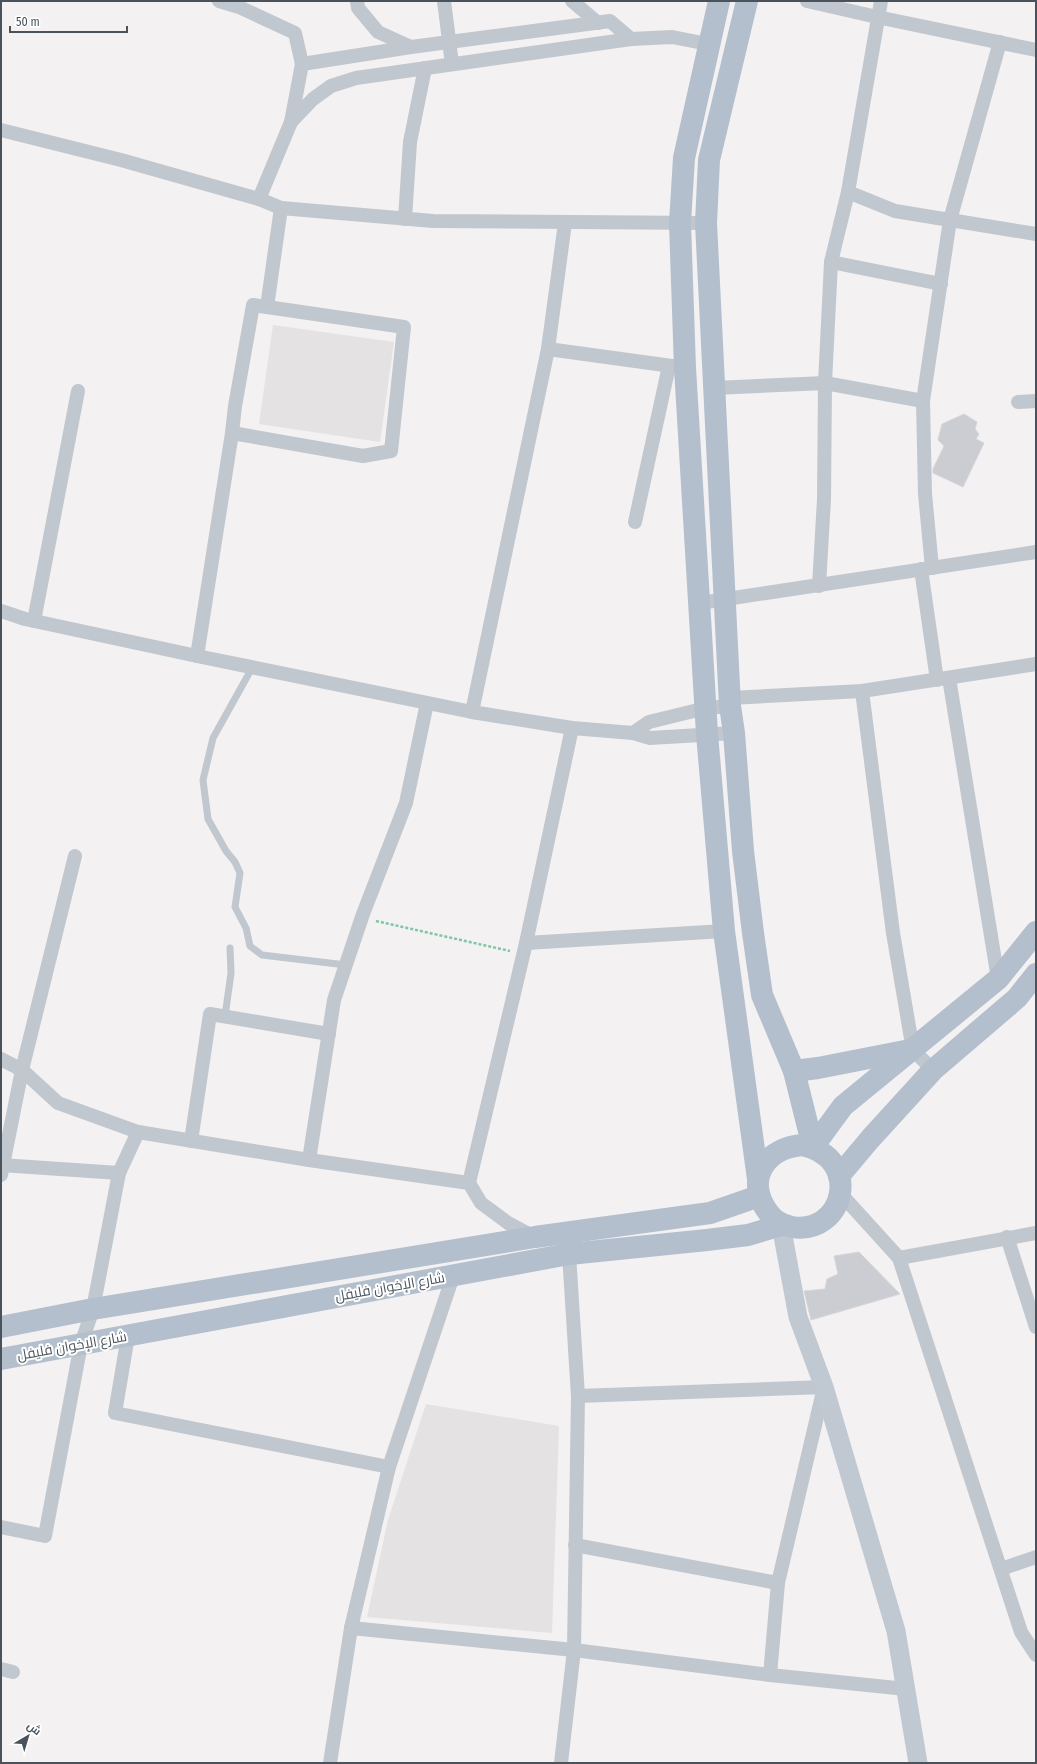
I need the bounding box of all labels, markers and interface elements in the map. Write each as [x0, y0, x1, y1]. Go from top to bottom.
scale bar [10, 8, 127, 34]
text: 50 m [16, 15, 40, 29]
street label: شارع الإخوان فليفل [334, 1269, 446, 1305]
street label: شارع الإخوان فليفل [16, 1328, 128, 1364]
north arrow [8, 1716, 48, 1756]
text: ش [24, 1719, 43, 1738]

